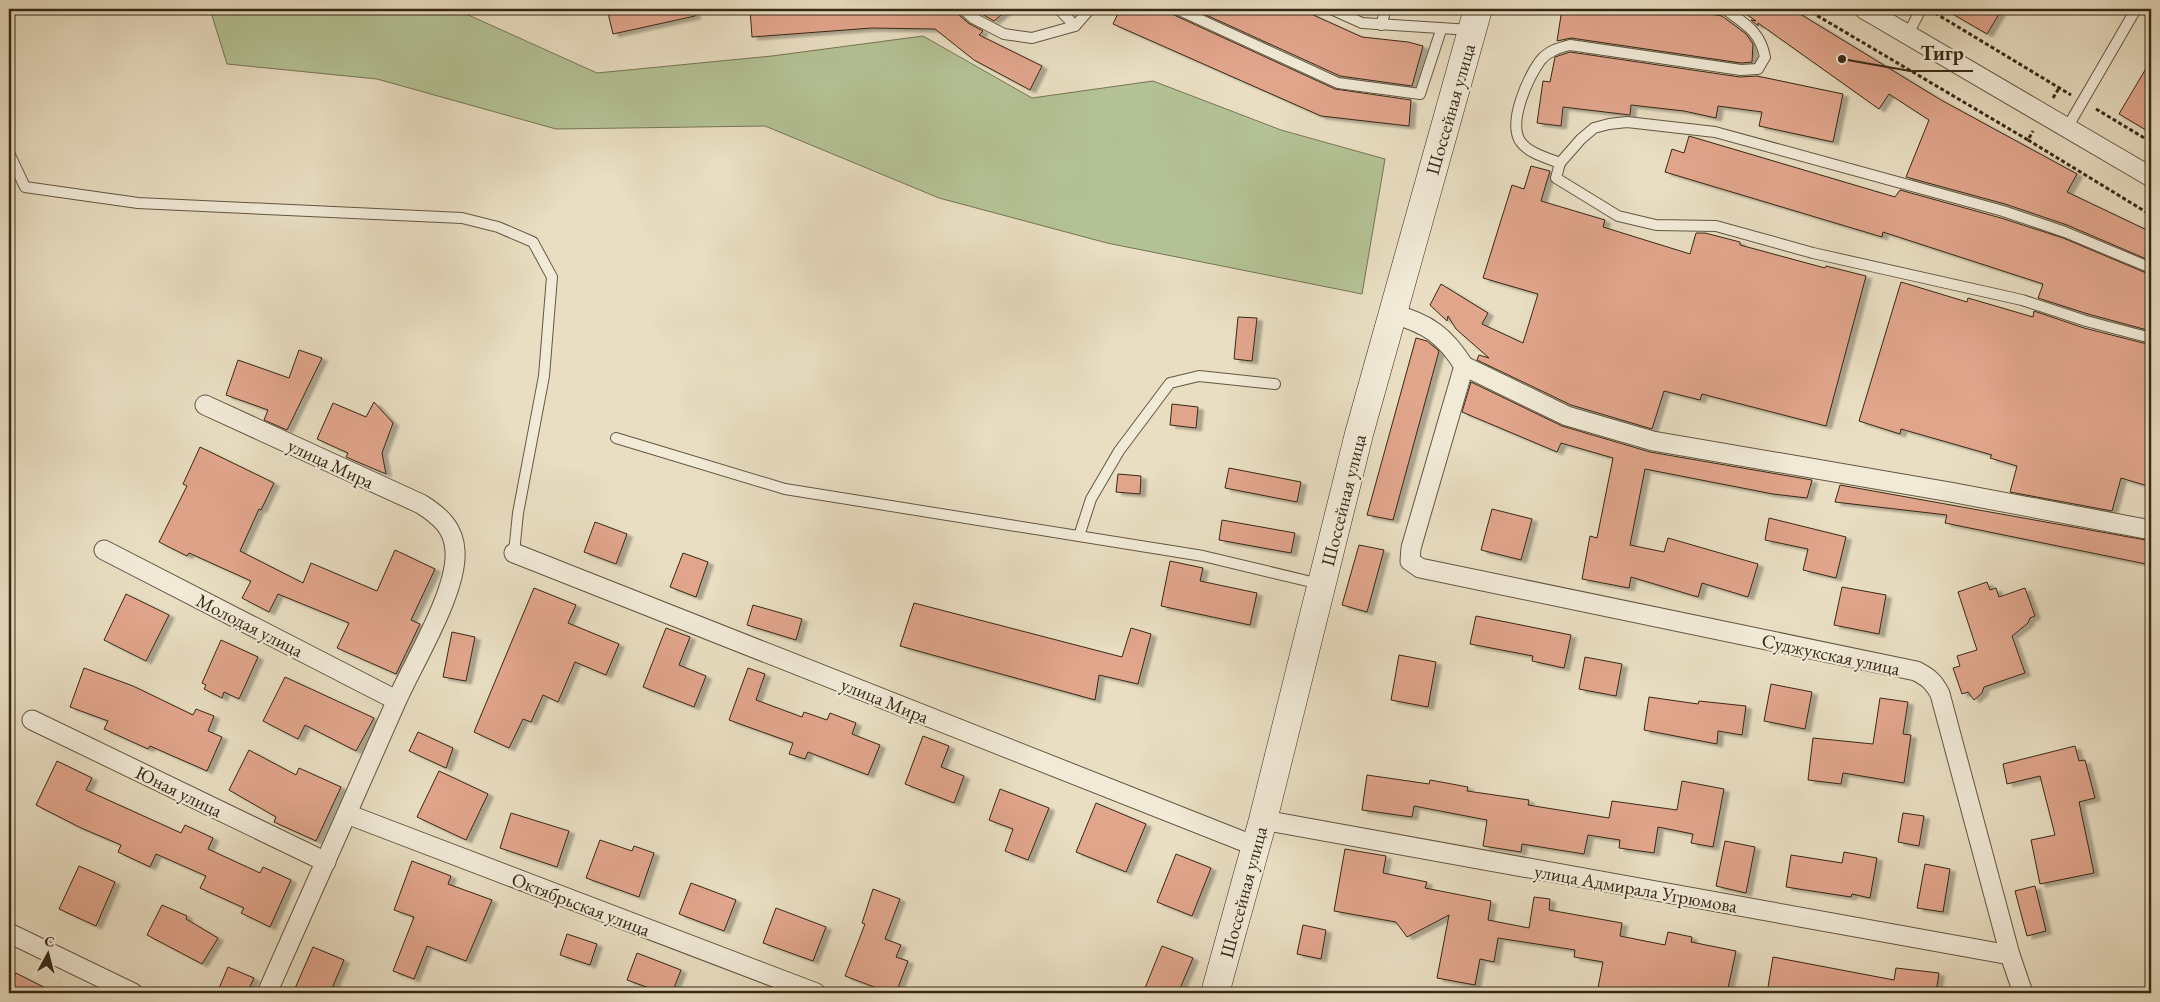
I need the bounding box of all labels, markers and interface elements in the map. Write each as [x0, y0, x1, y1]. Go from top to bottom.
callout: Тигр [1910, 36, 1973, 71]
street label: Шоссейная улица [1420, 40, 1481, 178]
text: Тигр [1920, 40, 1964, 66]
street label: Шоссейная улица [1315, 431, 1372, 569]
street label: улица Мира [284, 433, 378, 494]
street label: Молодая улица [192, 588, 308, 663]
street label: Суджукская улица [1759, 628, 1903, 681]
street label: улица Мира [837, 672, 933, 730]
street label: Юная улица [131, 760, 227, 823]
street label: Шоссейная улица [1214, 823, 1273, 961]
street label: улица Адмирала Угрюмова [1532, 858, 1740, 919]
street label: Октябрьская улица [508, 867, 654, 943]
north arrow [22, 930, 72, 980]
text: С [44, 932, 56, 951]

